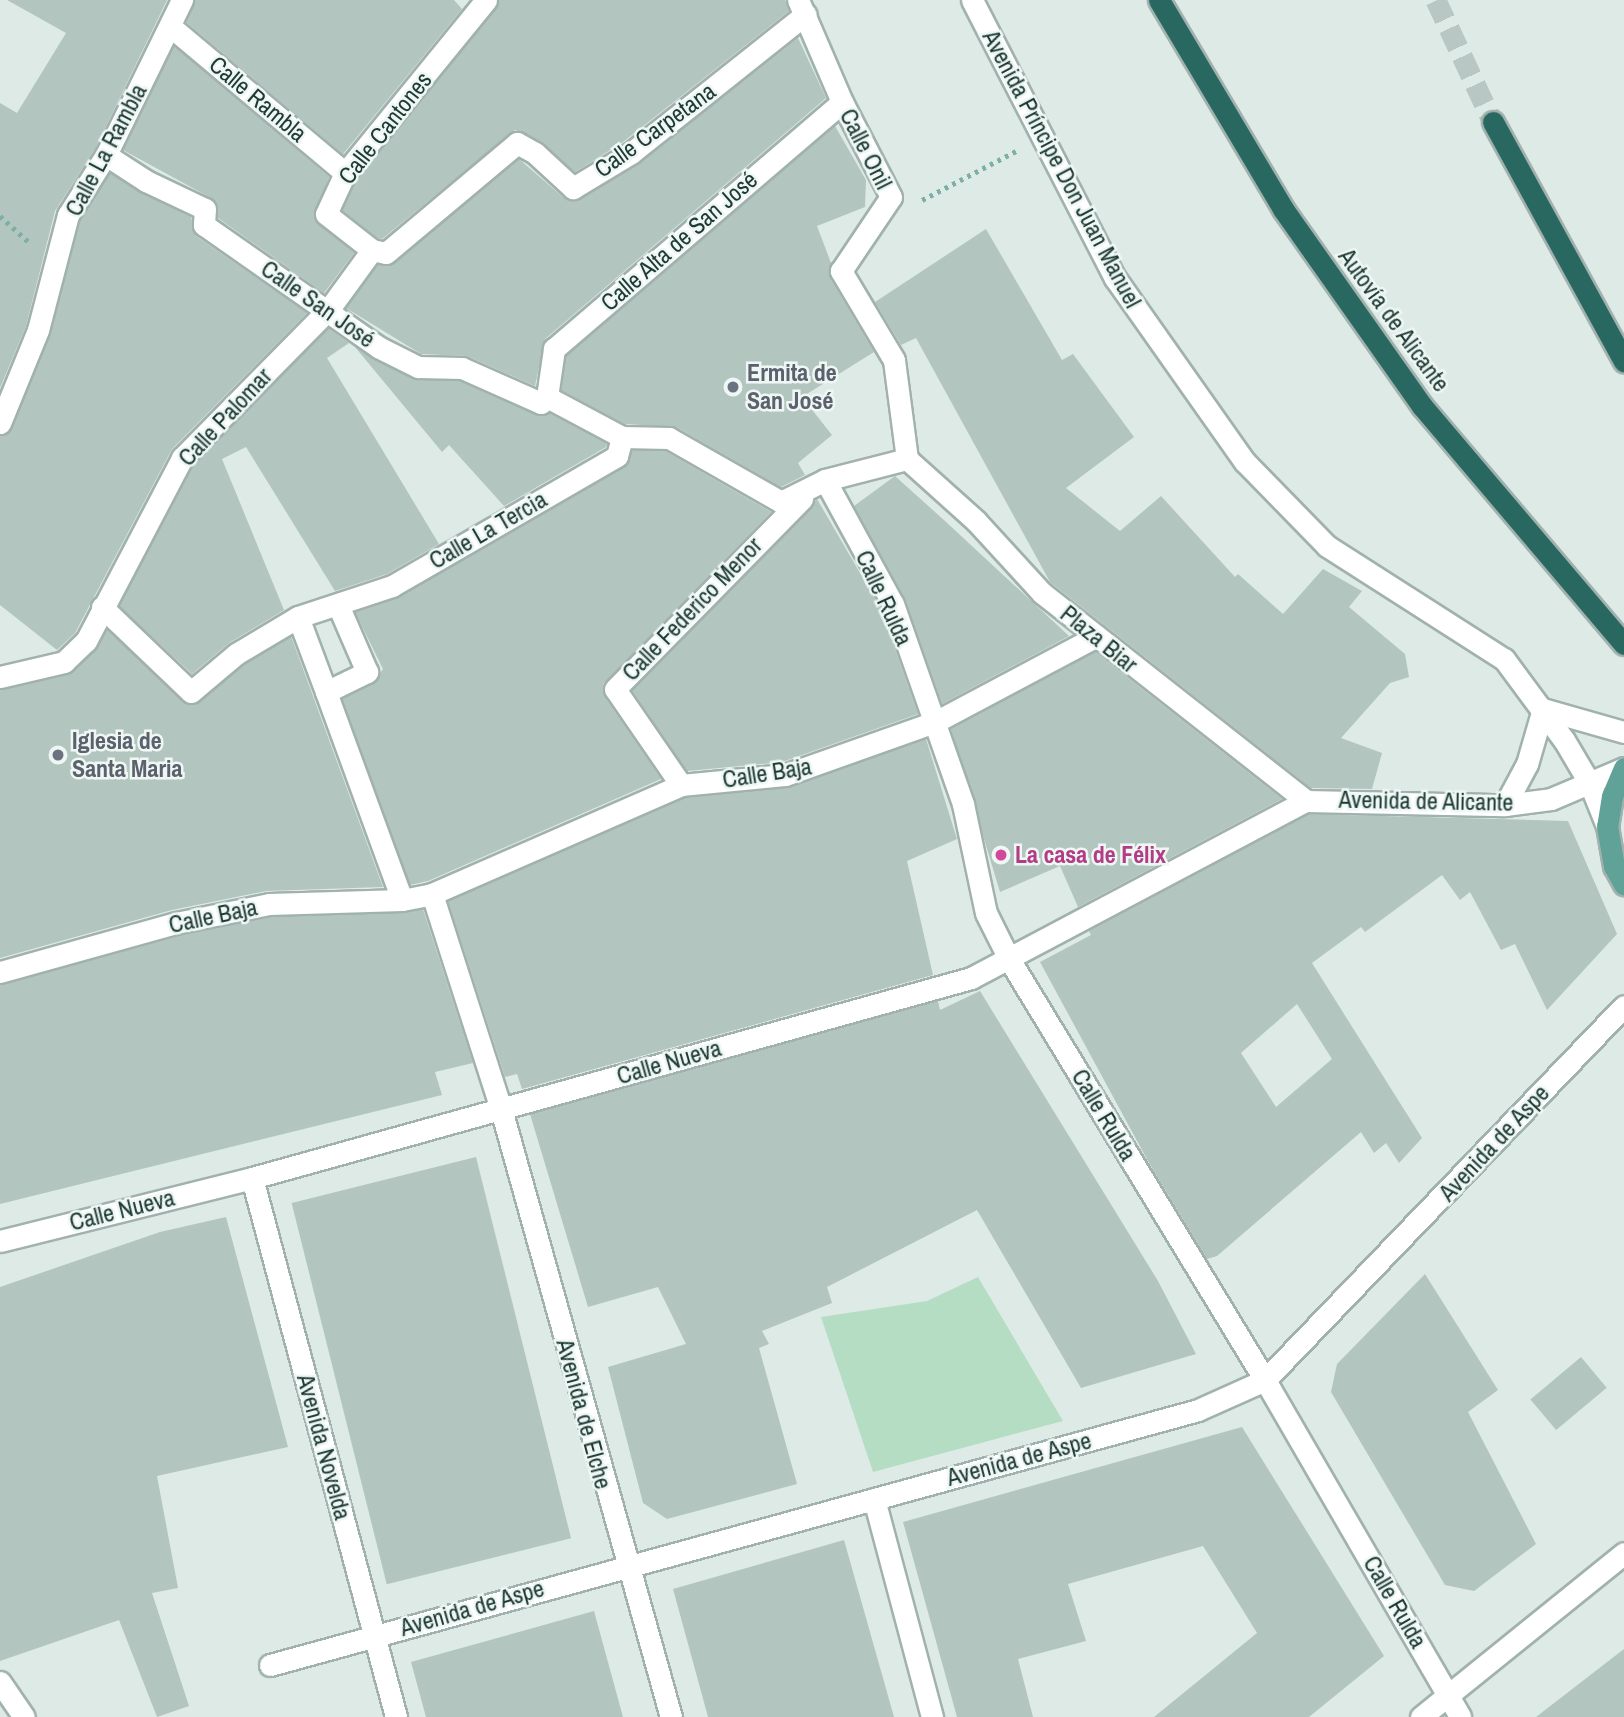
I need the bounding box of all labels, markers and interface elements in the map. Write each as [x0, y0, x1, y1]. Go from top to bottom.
street label: Avenida Príncipe Don Juan Manuel [976, 25, 1148, 313]
street label: Calle Rambla [204, 50, 312, 148]
street label: Calle Cantones [332, 66, 438, 190]
street label: Calle Carpetana [589, 77, 721, 183]
street label: Calle La Rambla [59, 79, 153, 221]
street label: Calle Onil [834, 104, 898, 194]
street label: Calle Alta de San José [594, 165, 764, 317]
street label: Autovía de Alicante [1332, 242, 1456, 398]
street label: Calle San José [256, 254, 380, 354]
place label: Ermita de San José [747, 359, 837, 415]
street label: Calle Palomar [172, 362, 278, 472]
marker: Ermita de San José [725, 379, 741, 395]
street label: Calle La Tercia [424, 485, 552, 575]
street label: Calle Federico Menor [616, 531, 768, 687]
street label: Calle Rulda [849, 546, 919, 650]
street label: Plaza Biar [1055, 599, 1143, 679]
place label: Iglesia de Santa Maria [72, 727, 182, 783]
marker: Iglesia de Santa Maria [50, 747, 66, 763]
street label: Calle Baja [720, 752, 814, 794]
street label: Avenida de Alicante [1338, 785, 1514, 817]
place label: La casa de Félix [1015, 841, 1166, 869]
marker: La casa de Félix [993, 847, 1009, 863]
street label: Calle Baja [166, 893, 260, 939]
street label: Calle Nueva [614, 1033, 724, 1091]
street label: Calle Rulda [1065, 1064, 1143, 1166]
street label: Avenida de Aspe [1432, 1078, 1556, 1208]
street label: Calle Nueva [67, 1183, 177, 1237]
street label: Avenida de Elche [550, 1336, 618, 1492]
street label: Avenida Novelda [291, 1371, 357, 1523]
street label: Avenida de Aspe [943, 1426, 1095, 1492]
street label: Calle Rulda [1357, 1551, 1433, 1653]
street label: Avenida de Aspe [396, 1574, 548, 1642]

